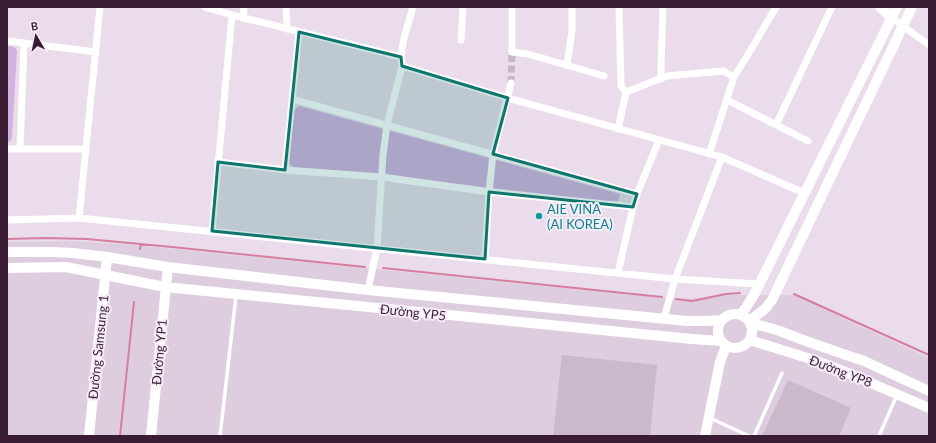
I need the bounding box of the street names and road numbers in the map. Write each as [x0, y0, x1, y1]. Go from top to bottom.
street label: Đường Samsung 1 [85, 294, 111, 400]
street label: Đường YP5 [379, 301, 447, 323]
street label: Đường YP1 [148, 318, 170, 386]
street label: Đường YP8 [807, 352, 875, 390]

